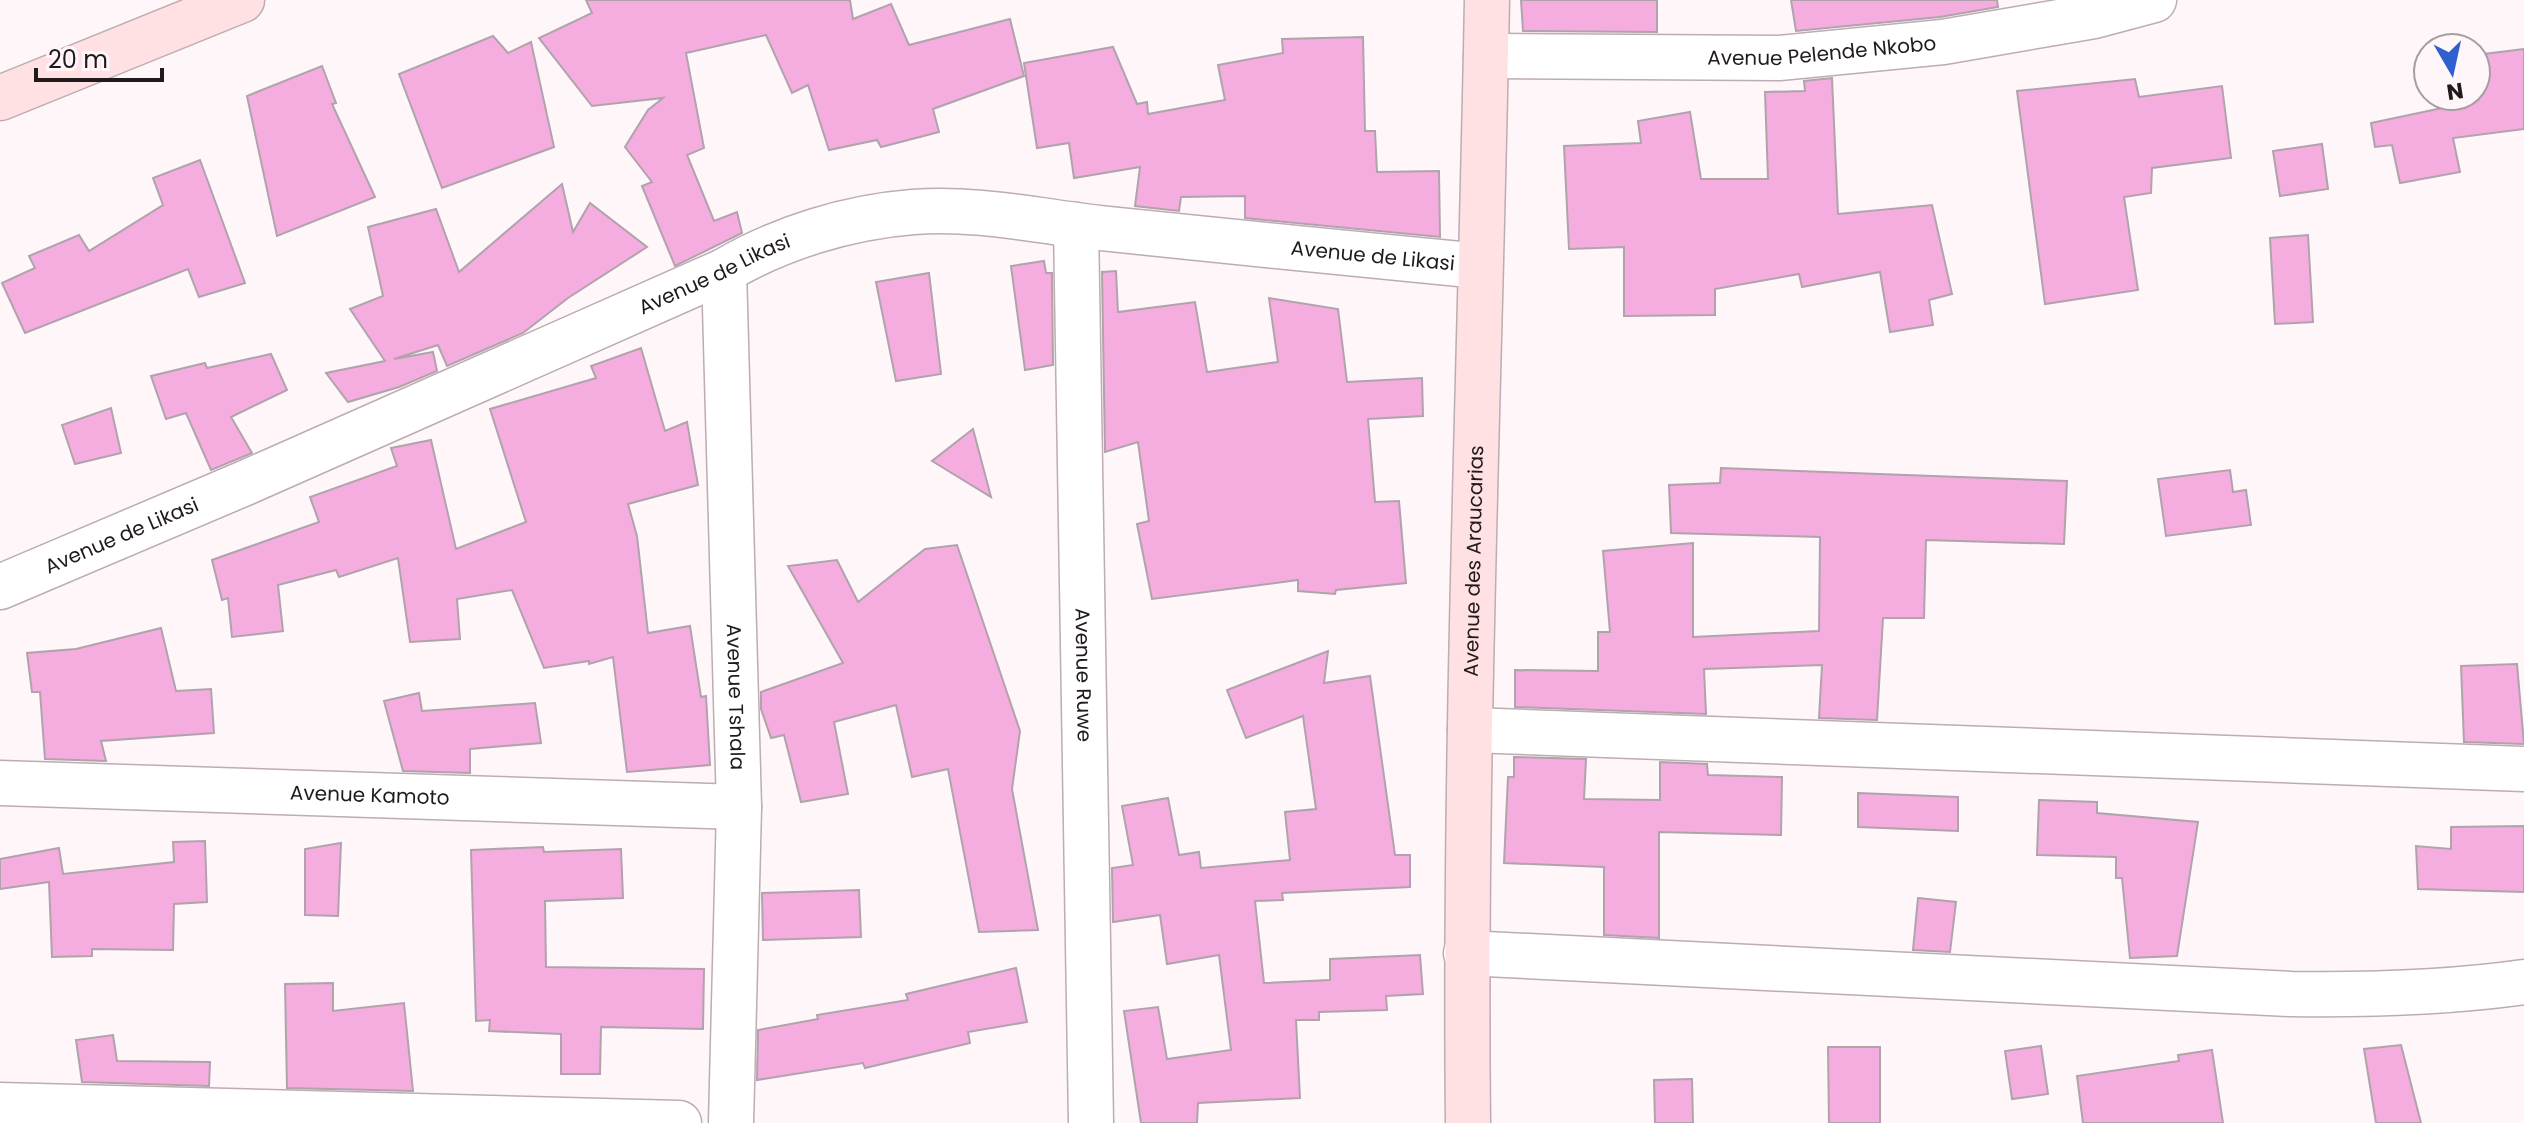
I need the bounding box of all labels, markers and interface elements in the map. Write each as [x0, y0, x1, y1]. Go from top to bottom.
street label: Avenue Pelende Nkobo [1707, 29, 1937, 72]
scale bar [36, 32, 162, 82]
north arrow [2412, 32, 2492, 112]
text: 20 m [48, 43, 108, 76]
text: N [2444, 75, 2466, 108]
street label: Avenue de Likasi [634, 227, 794, 321]
street label: Avenue de Likasi [1290, 234, 1456, 278]
street label: Avenue des Araucarias [1457, 445, 1490, 677]
street label: Avenue de Likasi [40, 490, 203, 580]
street label: Avenue Ruwe [1068, 608, 1099, 742]
street label: Avenue Tshala [720, 623, 752, 770]
street label: Avenue Kamoto [290, 778, 450, 812]

